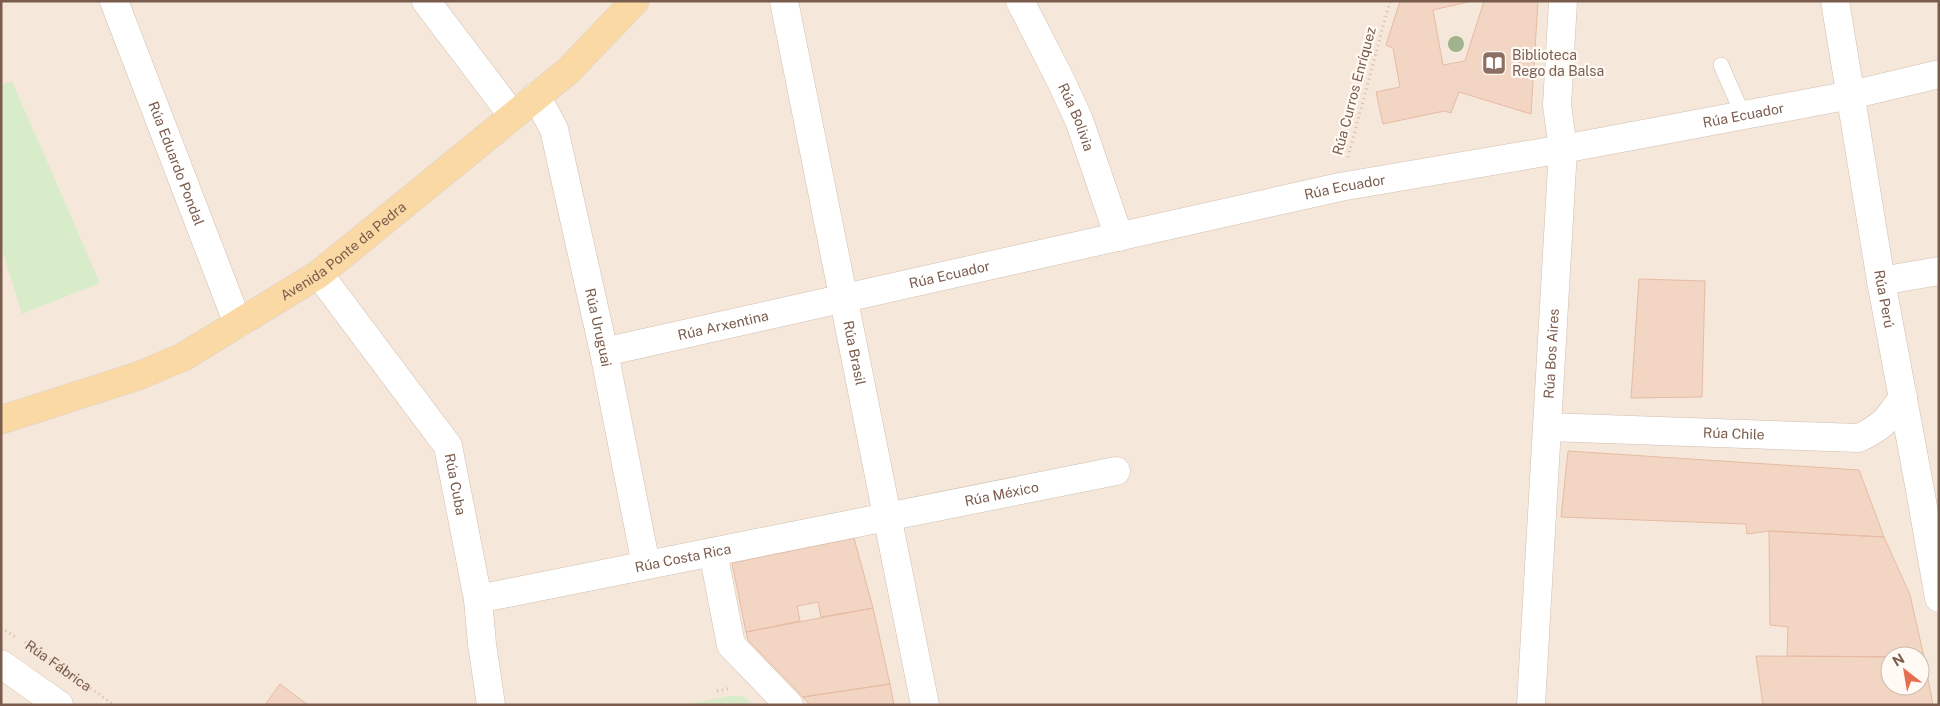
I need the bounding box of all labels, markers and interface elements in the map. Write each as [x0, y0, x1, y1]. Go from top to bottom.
street label: Rúa Curros Enríquez [1329, 25, 1379, 157]
place label: Biblioteca Rego da Balsa [1512, 47, 1604, 79]
library icon: Biblioteca Rego da Balsa [1481, 50, 1507, 76]
street label: Rúa Bolivia [1055, 80, 1097, 153]
street label: Rúa Eduardo Pondal [145, 99, 207, 228]
street label: Rúa Ecuador [1701, 100, 1785, 131]
street label: Rúa Ecuador [1303, 171, 1387, 203]
street label: Avenida Ponte da Pedra [277, 198, 409, 304]
street label: Rúa Ecuador [907, 258, 991, 291]
street label: Rúa Perú [1871, 269, 1898, 329]
street label: Rúa Uruguai [582, 287, 615, 368]
street label: Rúa Arxentina [676, 307, 770, 343]
street label: Rúa Bos Aires [1541, 308, 1562, 399]
street label: Rúa Brasil [840, 319, 869, 387]
street label: Rúa Chile [1703, 424, 1765, 443]
street label: Rúa Cuba [442, 452, 469, 516]
street label: Rúa México [963, 479, 1040, 509]
street label: Rúa Costa Rica [633, 540, 732, 575]
street label: Rúa Fábrica [22, 637, 95, 695]
north arrow [1880, 646, 1930, 696]
text: N [1889, 650, 1907, 670]

